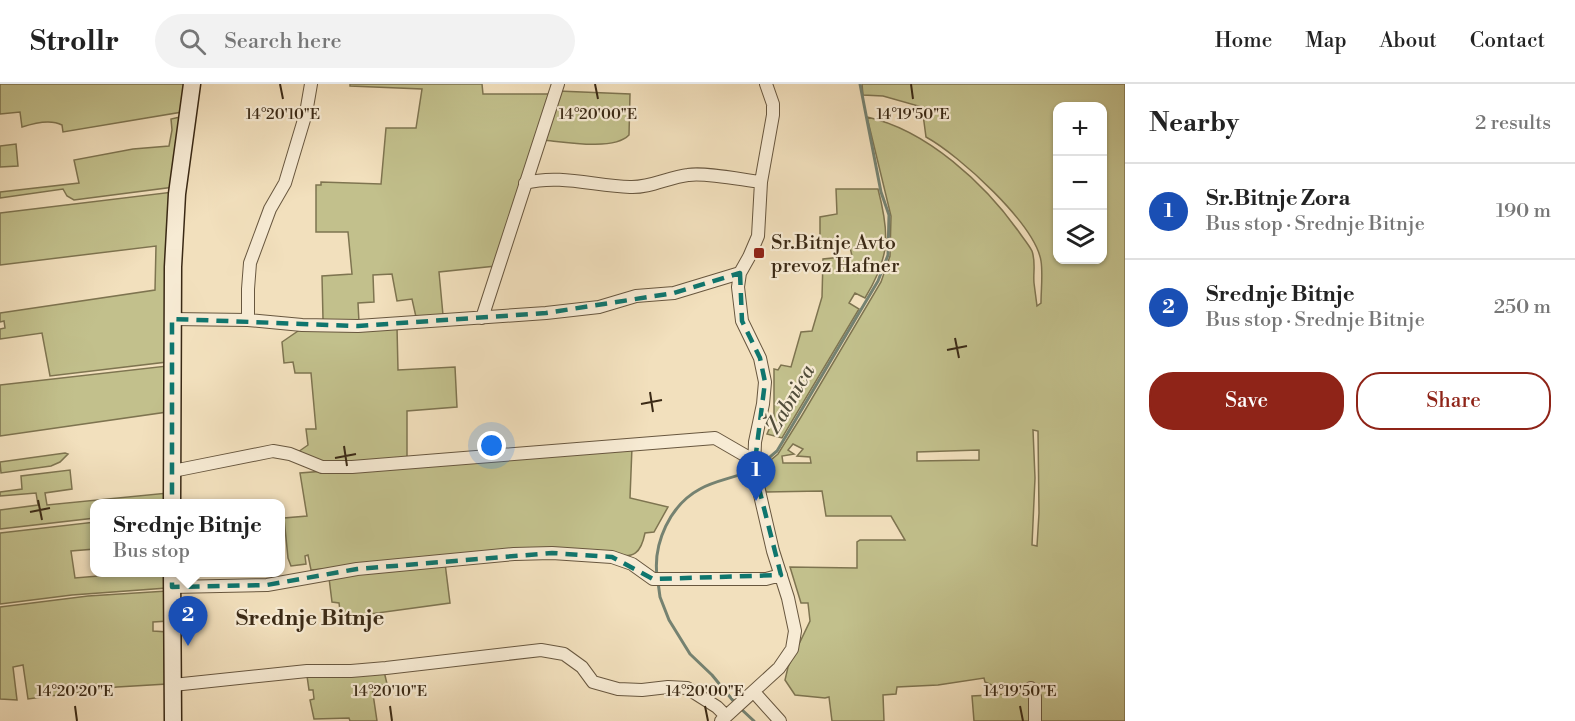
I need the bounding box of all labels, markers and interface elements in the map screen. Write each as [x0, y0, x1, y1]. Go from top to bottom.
search box [155, 14, 575, 68]
text: Strollr [30, 24, 119, 59]
icon: search [176, 25, 209, 58]
text: Search here [224, 28, 342, 55]
text: Home [1215, 28, 1272, 54]
text: Map [1305, 28, 1347, 54]
text: About [1380, 28, 1437, 54]
text: Contact [1470, 28, 1545, 54]
map controls [1053, 102, 1107, 264]
button: + [1053, 102, 1107, 156]
text: 14°20'10"E [246, 105, 320, 124]
text: 14°20'00"E [559, 105, 637, 124]
text: 14°19'50"E [876, 105, 950, 124]
text: Nearby [1149, 107, 1239, 139]
text: 2 results [1475, 111, 1551, 136]
button: − [1053, 156, 1107, 210]
text: Sr.Bitnje Zora [1206, 185, 1350, 212]
text: 1 [1164, 199, 1173, 224]
text: 190 m [1496, 199, 1551, 224]
button: layers [1053, 210, 1107, 264]
text: Bus stop · Srednje Bitnje [1206, 212, 1425, 237]
place label: Sr.Bitnje Avto prevoz Hafner [771, 231, 900, 279]
marker: Sr.Bitnje Avto prevoz Hafner [752, 246, 766, 260]
text: Srednje Bitnje [1206, 281, 1355, 308]
text: 2 [1162, 295, 1175, 320]
text: 250 m [1494, 295, 1551, 320]
text: Bus stop · Srednje Bitnje [1206, 308, 1425, 333]
water label: Žabnica [758, 358, 821, 439]
button: Save [1149, 372, 1344, 430]
button: Share [1356, 372, 1551, 430]
your location [477, 431, 506, 460]
pin: 1 [736, 452, 776, 501]
popup [90, 499, 285, 577]
text: Srednje Bitnje [113, 512, 262, 539]
text: Bus stop [113, 539, 190, 564]
pin: 2 [168, 596, 207, 646]
district label: Srednje Bitnje [236, 605, 385, 632]
text: 14°20'20"E [37, 682, 113, 701]
text: 14°20'10"E [353, 682, 427, 701]
text: 14°20'00"E [666, 682, 744, 701]
text: 14°19'50"E [983, 682, 1057, 701]

